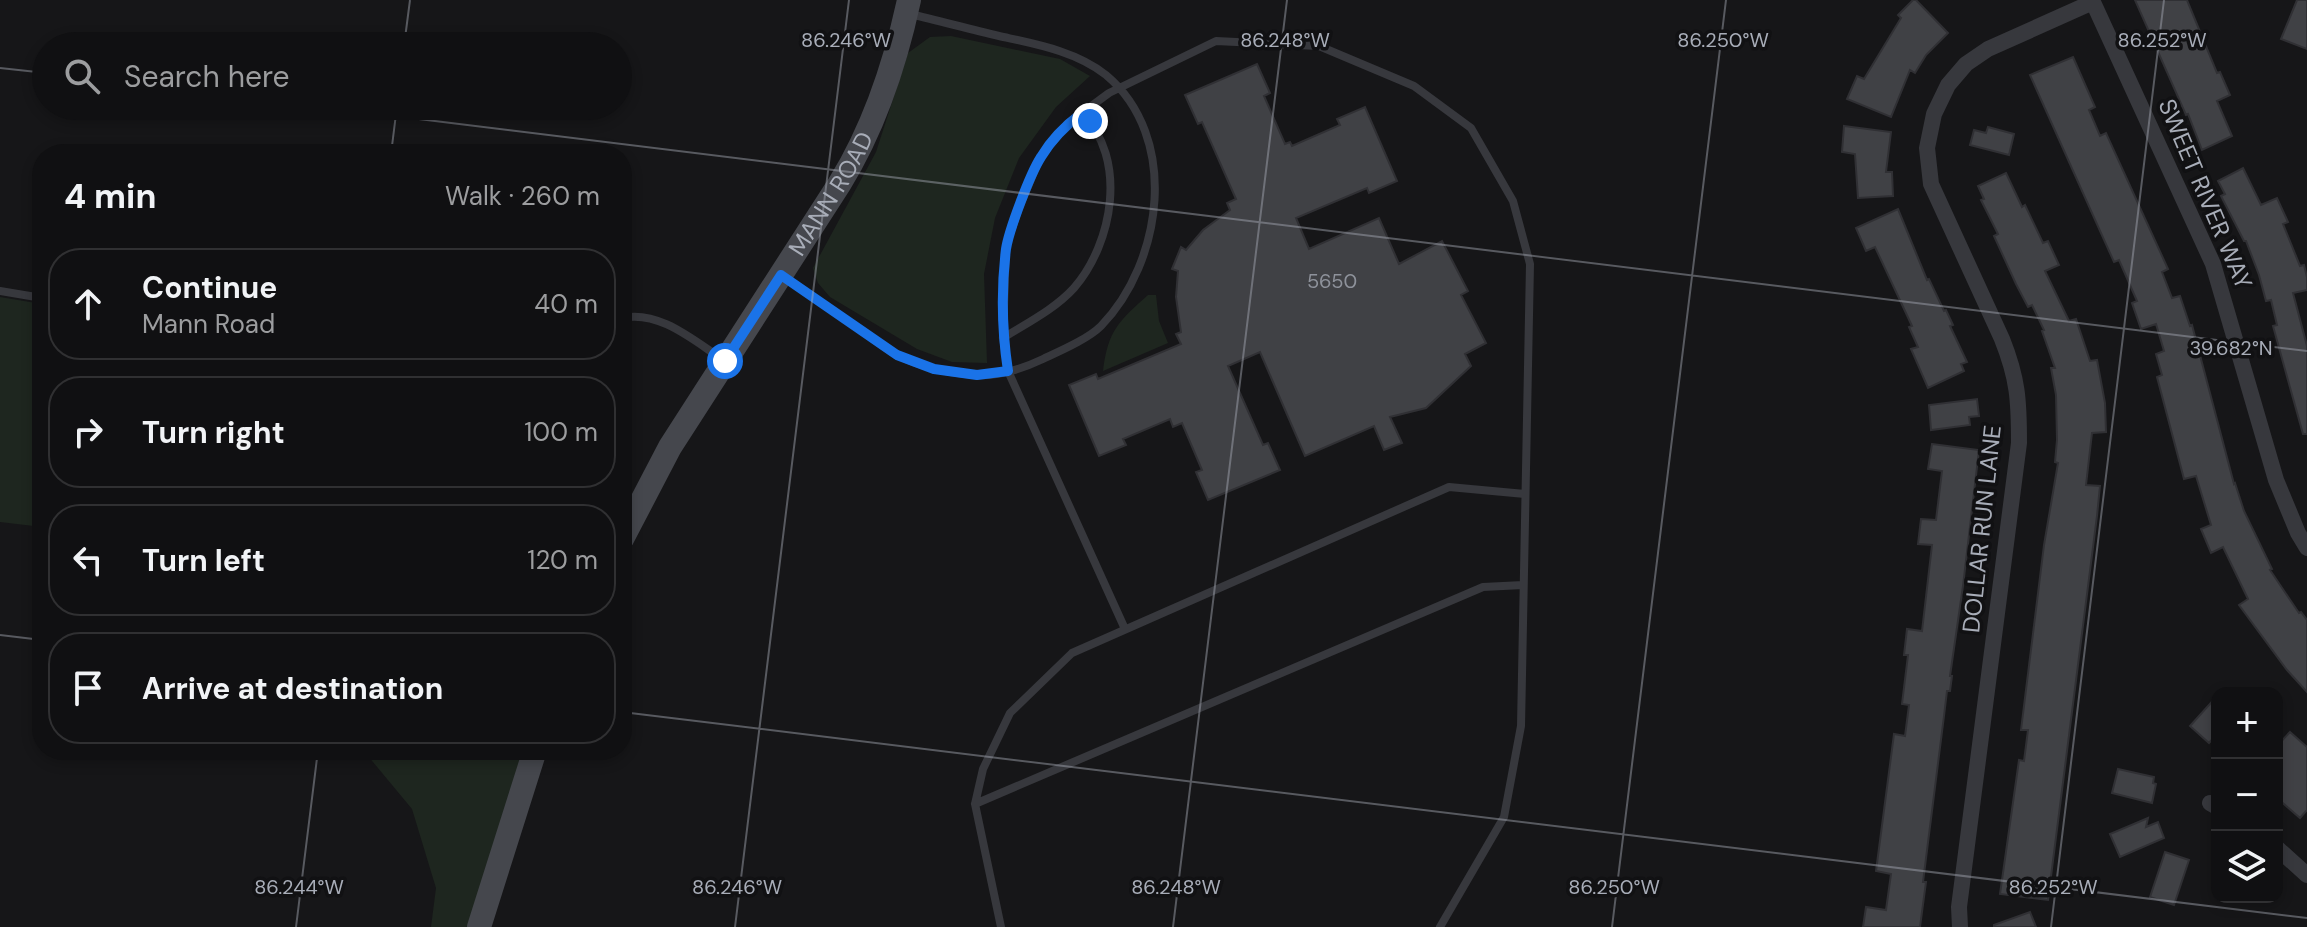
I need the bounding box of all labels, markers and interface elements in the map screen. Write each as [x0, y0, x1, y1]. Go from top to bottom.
text: 86.246°W [801, 27, 891, 53]
text: 86.248°W [1240, 27, 1330, 53]
text: 86.250°W [1677, 27, 1769, 53]
text: 86.252°W [2117, 27, 2207, 53]
search box [32, 32, 632, 120]
icon: search [60, 54, 104, 98]
text: Search here [124, 57, 290, 96]
street label: SWEET RIVER WAY [2151, 94, 2260, 294]
route end [1072, 103, 1108, 139]
street label: MANN ROAD [781, 127, 880, 261]
text: 4 min [64, 174, 156, 219]
text: Walk · 260 m [445, 179, 600, 213]
text: Continue [142, 268, 277, 307]
house number: 5650 [1307, 268, 1357, 294]
icon: ahead [66, 282, 110, 326]
text: 40 m [534, 287, 598, 321]
text: Mann Road [142, 307, 275, 341]
text: 39.682°N [2189, 335, 2273, 361]
route start [707, 343, 743, 379]
icon: right [66, 410, 110, 454]
text: Turn right [142, 413, 285, 452]
text: 100 m [524, 415, 598, 449]
street label: DOLLAR RUN LANE [1955, 424, 2008, 634]
icon: left [66, 538, 110, 582]
text: Turn left [142, 541, 265, 580]
text: 120 m [527, 543, 598, 577]
icon: arrive [66, 666, 110, 710]
text: Arrive at destination [142, 669, 443, 708]
map controls [2211, 687, 2283, 903]
button: + [2211, 687, 2283, 759]
button: − [2211, 759, 2283, 831]
button: layers [2211, 831, 2283, 903]
text: 86.244°W [254, 874, 344, 900]
text: 86.246°W [692, 874, 782, 900]
text: 86.248°W [1131, 874, 1221, 900]
text: 86.250°W [1568, 874, 1660, 900]
text: 86.252°W [2008, 874, 2098, 900]

